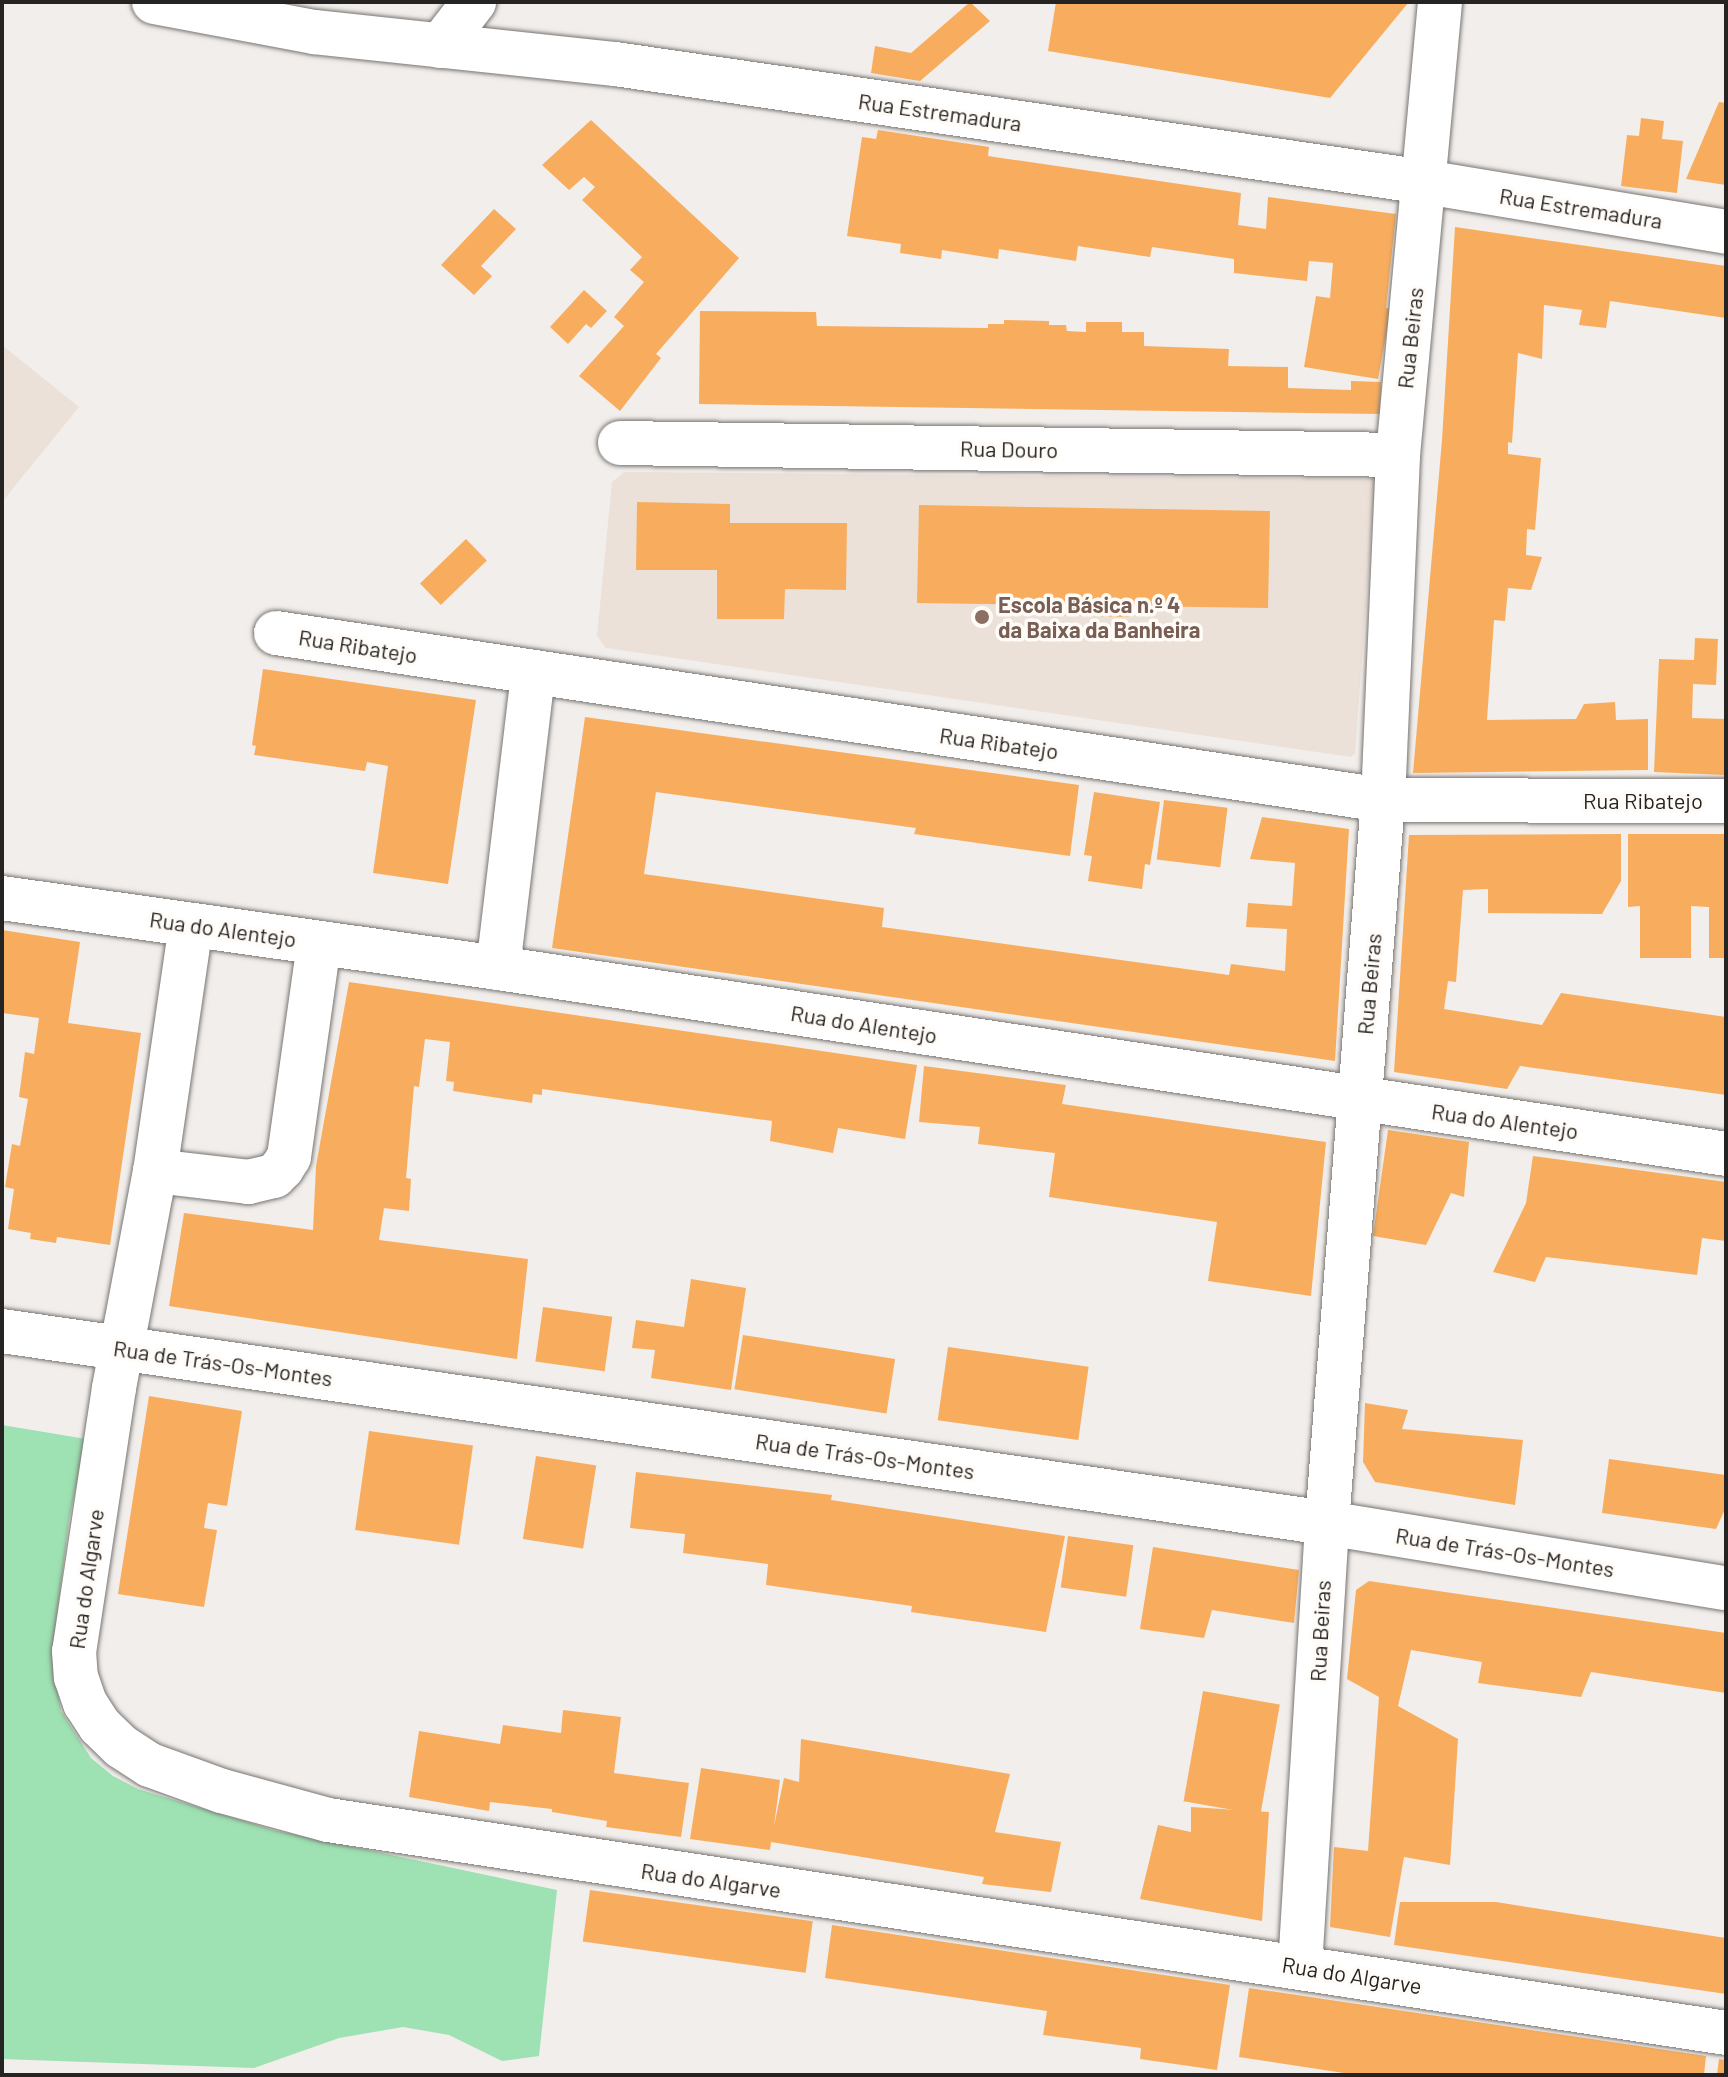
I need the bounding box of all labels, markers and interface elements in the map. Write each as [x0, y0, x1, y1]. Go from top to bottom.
street label: Rua Estremadura [857, 87, 1023, 137]
street label: Rua Estremadura [1498, 182, 1664, 234]
street label: Rua Beiras [1392, 286, 1428, 390]
street label: Rua Douro [960, 435, 1058, 463]
place label: Escola Básica n.º 4 da Baixa da Banheira [998, 591, 1200, 642]
marker: Escola Básica n.º 4 da Baixa da Banheira [973, 608, 991, 626]
street label: Rua Ribatejo [297, 624, 419, 668]
street label: Rua Ribatejo [938, 722, 1060, 764]
street label: Rua Ribatejo [1583, 788, 1703, 814]
street label: Rua do Alentejo [148, 906, 298, 952]
street label: Rua Beiras [1351, 932, 1387, 1036]
street label: Rua do Alentejo [789, 999, 939, 1049]
street label: Rua do Alentejo [1430, 1098, 1580, 1144]
street label: Rua de Trás-Os-Montes [112, 1335, 334, 1391]
street label: Rua de Trás-Os-Montes [754, 1428, 976, 1484]
street label: Rua do Algarve [63, 1507, 109, 1651]
street label: Rua de Trás-Os-Montes [1394, 1522, 1616, 1582]
street label: Rua Beiras [1304, 1579, 1336, 1683]
street label: Rua do Algarve [639, 1857, 783, 1903]
street label: Rua do Algarve [1280, 1951, 1424, 1999]

